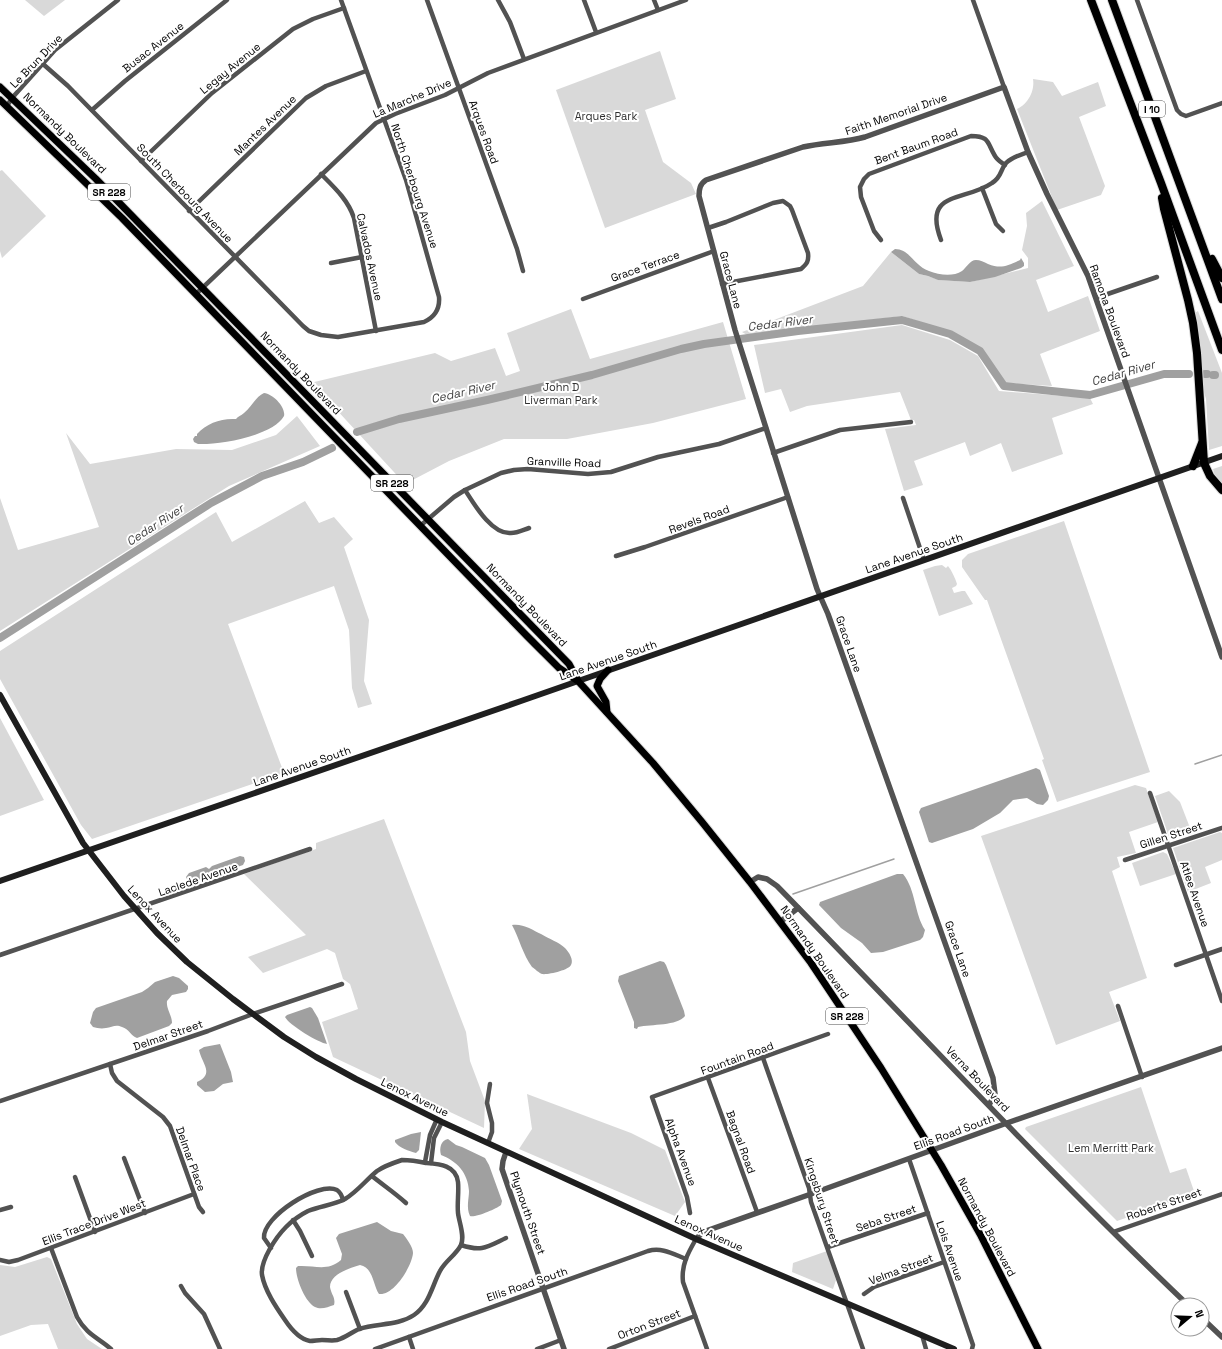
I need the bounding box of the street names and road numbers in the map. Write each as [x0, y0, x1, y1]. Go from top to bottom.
street label: Busac Avenue [120, 19, 186, 75]
street label: Le Brun Drive [7, 31, 65, 91]
street label: Legay Avenue [197, 39, 263, 97]
street label: La Marche Drive [371, 75, 453, 121]
street label: Normandy Boulevard [20, 90, 110, 176]
street label: Faith Memorial Drive [843, 90, 949, 138]
street label: Mantes Avenue [231, 92, 299, 158]
street label: Arques Road [466, 98, 502, 166]
road number: I 10 [1139, 101, 1165, 117]
street label: North Cherbourg Avenue [388, 122, 442, 250]
street label: Bent Baum Road [872, 124, 960, 168]
street label: South Cherbourg Avenue [134, 140, 236, 246]
road number: SR 228 [88, 184, 130, 200]
street label: Calvados Avenue [354, 212, 386, 302]
street label: Grace Terrace [609, 247, 681, 285]
street label: Grace Lane [717, 250, 745, 310]
street label: Ramona Boulevard [1087, 262, 1133, 360]
street label: Normandy Boulevard [258, 328, 344, 418]
street label: Granville Road [527, 454, 601, 470]
road number: SR 228 [371, 475, 413, 491]
street label: Revels Road [667, 502, 731, 536]
street label: Lane Avenue South [863, 530, 965, 576]
street label: Normandy Boulevard [484, 560, 570, 650]
street label: Grace Lane [833, 614, 865, 674]
street label: Lane Avenue South [557, 637, 659, 683]
street label: Lane Avenue South [251, 743, 353, 789]
street label: Gillen Street [1138, 818, 1204, 852]
street label: Laclede Avenue [156, 859, 240, 899]
street label: Atlee Avenue [1177, 859, 1213, 929]
street label: Lenox Avenue [125, 882, 185, 946]
street label: Normandy Boulevard [778, 903, 852, 1001]
street label: Grace Lane [942, 919, 974, 979]
road number: SR 228 [826, 1008, 868, 1024]
street label: Delmar Street [131, 1017, 205, 1053]
street label: Fountain Road [699, 1038, 775, 1078]
street label: Verna Boulevard [943, 1043, 1013, 1115]
street label: Lenox Avenue [379, 1075, 451, 1119]
street label: Bagnal Road [723, 1109, 759, 1175]
street label: Ellis Road South [912, 1111, 996, 1153]
street label: Alpha Avenue [662, 1116, 700, 1188]
street label: Delmar Place [173, 1125, 209, 1193]
street label: Kingsbury Street [801, 1156, 843, 1246]
street label: Plymouth Street [507, 1169, 549, 1257]
street label: Normandy Boulevard [955, 1175, 1019, 1279]
street label: Roberts Street [1124, 1185, 1204, 1223]
street label: Ellis Trace Drive West [40, 1196, 148, 1248]
street label: Seba Street [854, 1201, 918, 1235]
street label: Lenox Avenue [672, 1212, 746, 1254]
street label: Lois Avenue [933, 1219, 967, 1283]
street label: Velma Street [867, 1250, 935, 1288]
street label: Ellis Road South [485, 1264, 569, 1304]
street label: Orton Street [616, 1306, 682, 1342]

